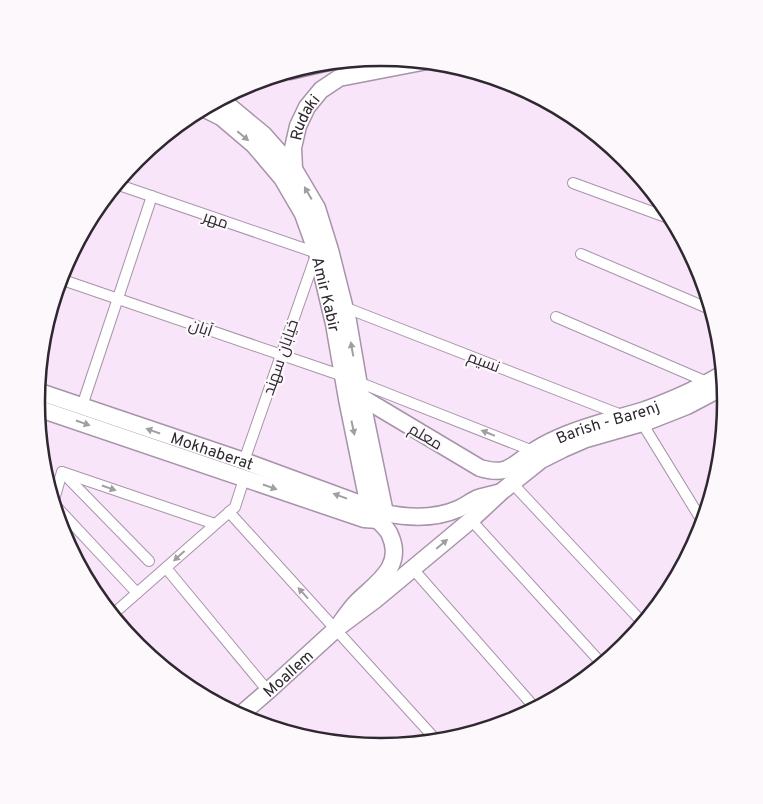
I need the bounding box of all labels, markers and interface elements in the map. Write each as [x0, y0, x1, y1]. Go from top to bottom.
street label: Rudaki [287, 91, 325, 143]
one-way arrow [236, 130, 249, 141]
one-way arrow [304, 187, 313, 200]
street label: مهر [199, 207, 231, 235]
street label: Amir Kabir [306, 255, 343, 333]
street label: آبان [186, 316, 216, 342]
street label: خیابان سهند [260, 317, 304, 398]
one-way arrow [348, 341, 356, 357]
street label: نسیم [464, 348, 502, 378]
street label: Barish - Barenj [553, 397, 663, 450]
one-way arrow [76, 419, 91, 427]
street label: معلم [404, 420, 446, 456]
one-way arrow [349, 421, 357, 436]
one-way arrow [146, 427, 161, 434]
street label: Mokhaberat [168, 429, 256, 476]
one-way arrow [480, 429, 495, 437]
one-way arrow [263, 484, 278, 492]
one-way arrow [101, 485, 116, 492]
one-way arrow [332, 492, 347, 499]
one-way arrow [436, 539, 449, 550]
one-way arrow [174, 550, 186, 562]
one-way arrow [297, 588, 309, 600]
street label: Moallem [260, 646, 318, 702]

